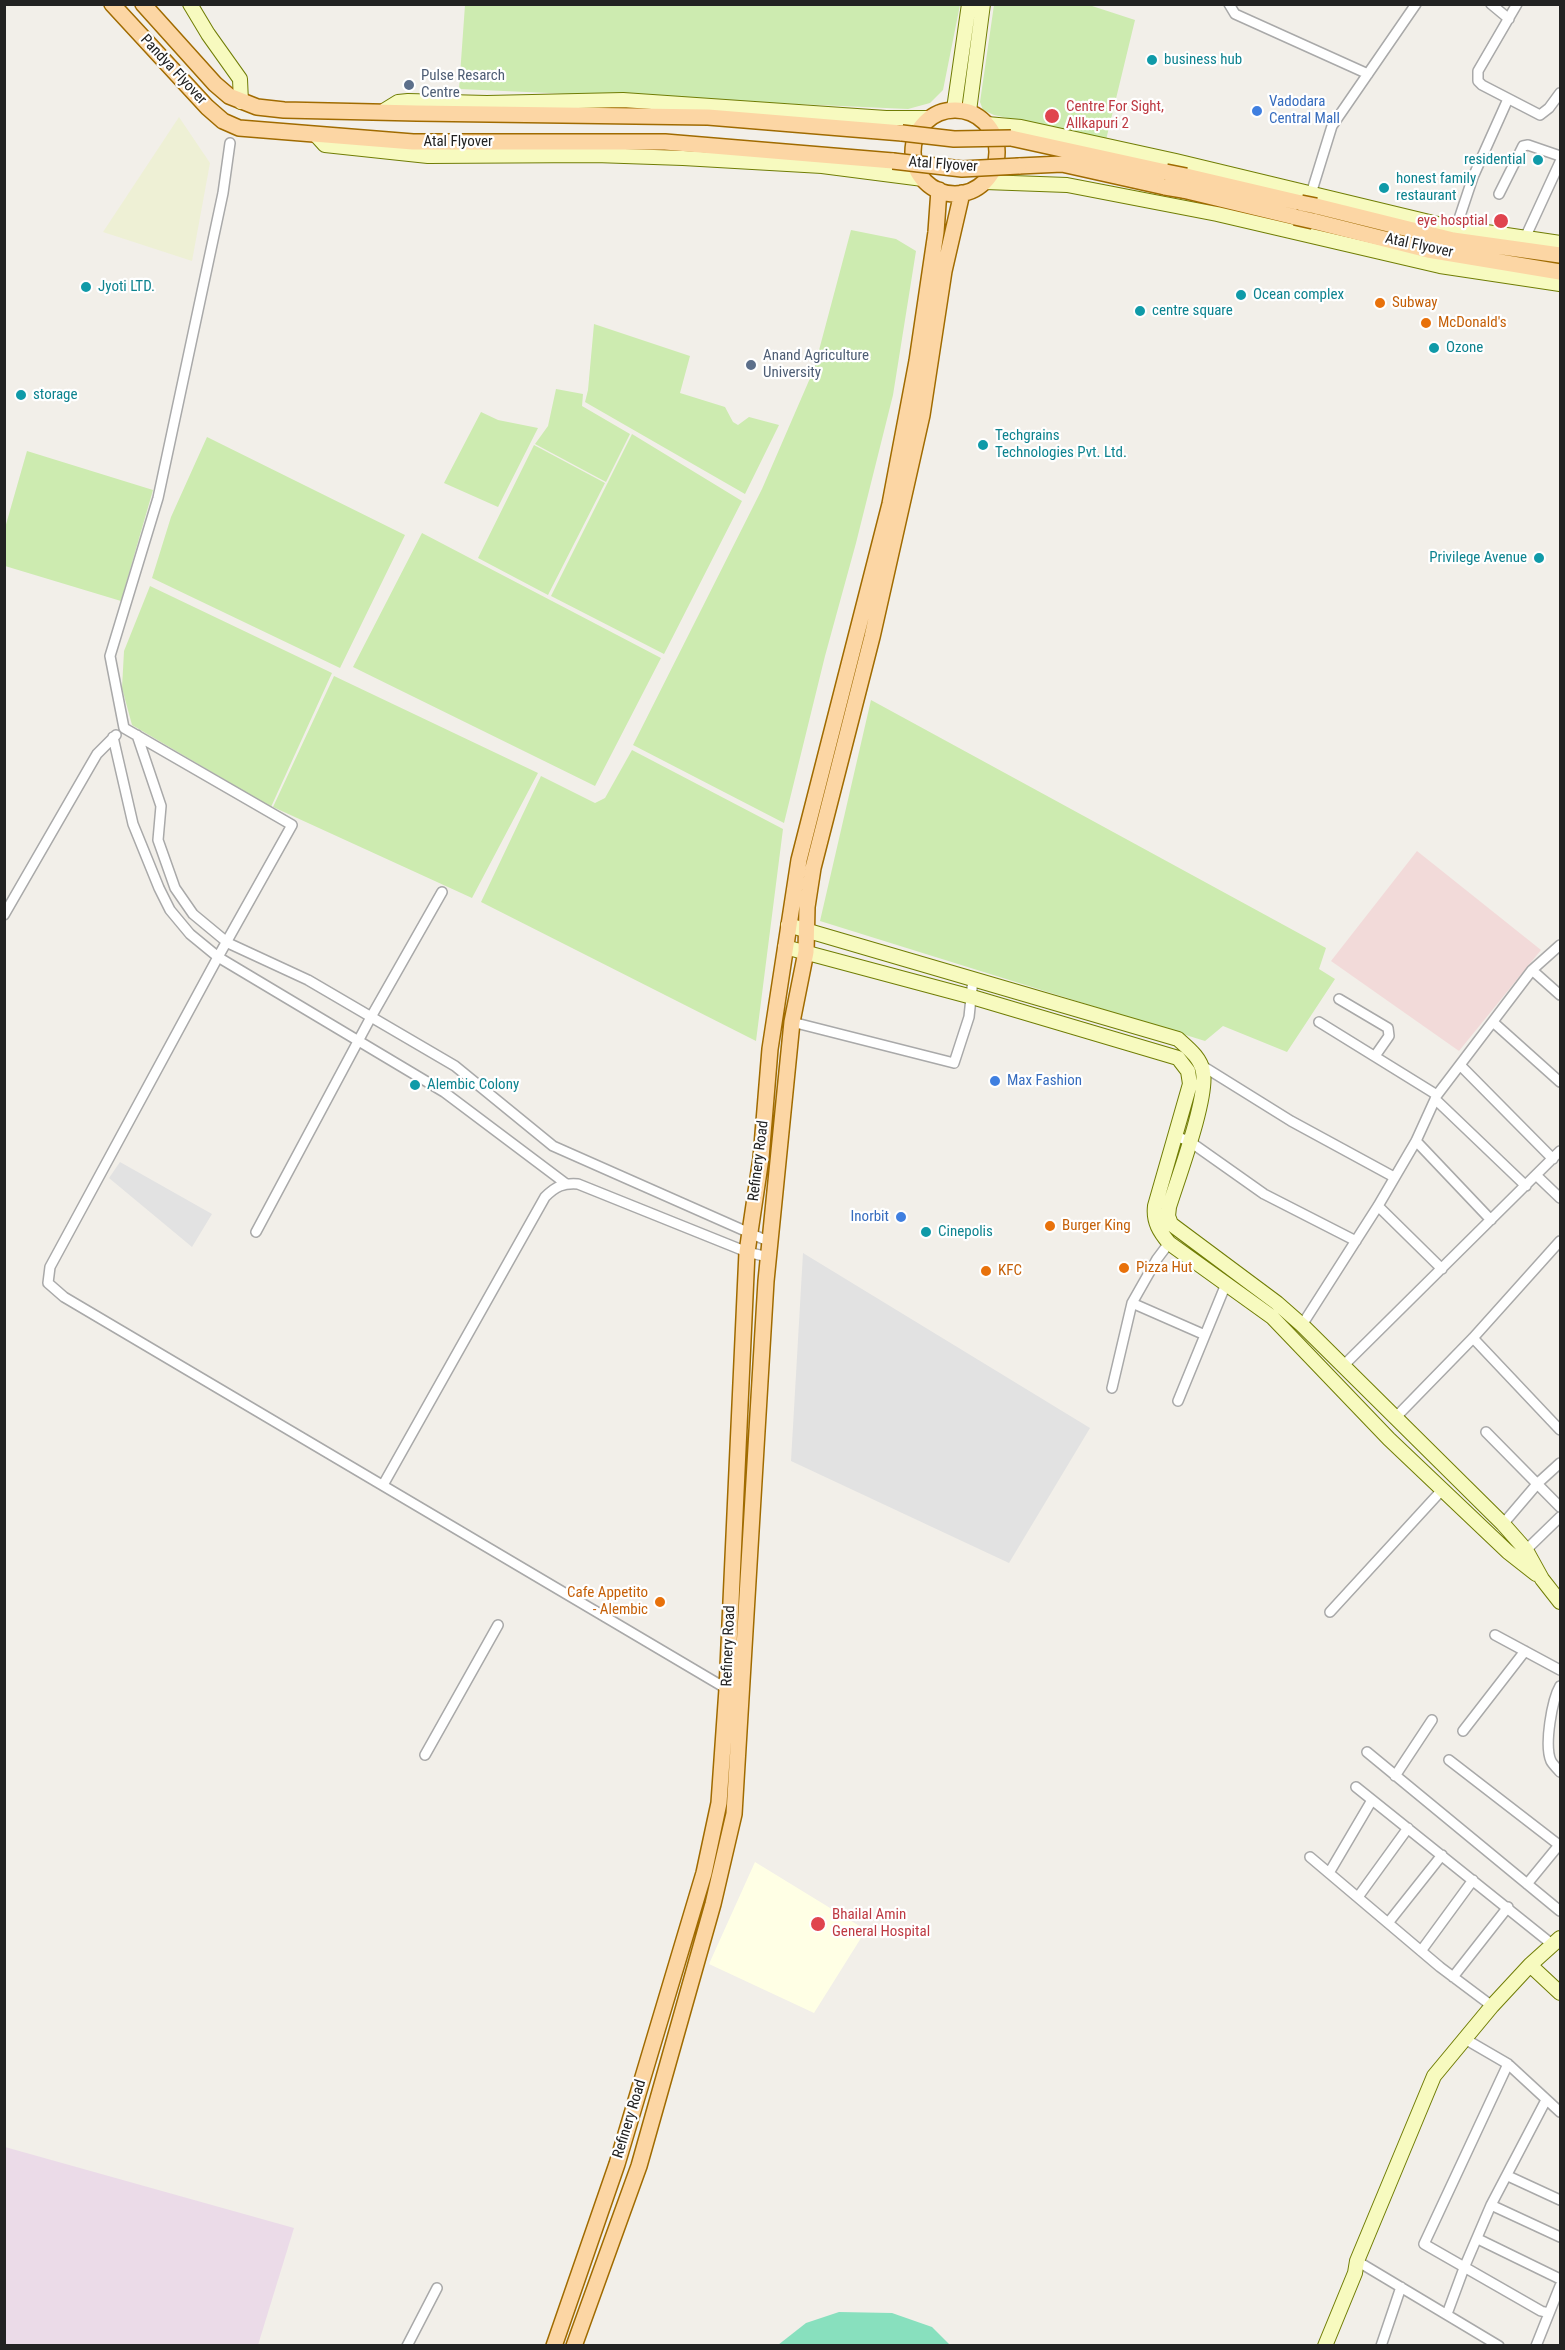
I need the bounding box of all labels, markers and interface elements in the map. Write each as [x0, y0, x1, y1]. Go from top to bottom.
street label: Pandya Flyover [136, 31, 210, 109]
place label: business hub [1164, 51, 1242, 69]
marker: business hub [1145, 53, 1159, 67]
place label: Pulse Resarch Centre [421, 67, 505, 102]
marker: Pulse Resarch Centre [402, 78, 416, 92]
place label: Vadodara Central Mall [1269, 93, 1340, 128]
place label: Centre For Sight, Allkapuri 2 [1066, 98, 1164, 133]
marker: Vadodara Central Mall [1250, 104, 1264, 118]
marker: Centre For Sight, Allkapuri 2 [1043, 107, 1061, 125]
street label: Atal Flyover [423, 133, 493, 151]
place label: residential [1464, 151, 1526, 169]
marker: residential [1531, 153, 1545, 167]
street label: Atal Flyover [908, 154, 978, 176]
place label: honest family restaurant [1396, 170, 1476, 205]
marker: honest family restaurant [1377, 181, 1391, 195]
place label: eye hosptial [1417, 212, 1488, 230]
marker: eye hosptial [1492, 212, 1510, 230]
street label: Atal Flyover [1383, 230, 1455, 262]
place label: Jyoti LTD. [98, 278, 155, 296]
marker: Jyoti LTD. [79, 280, 93, 294]
place label: Ocean complex [1253, 286, 1344, 304]
marker: Ocean complex [1234, 288, 1248, 302]
place label: Subway [1392, 294, 1437, 312]
marker: Subway [1373, 296, 1387, 310]
place label: centre square [1152, 302, 1233, 320]
marker: centre square [1133, 304, 1147, 318]
place label: McDonald's [1438, 314, 1507, 332]
marker: McDonald's [1419, 316, 1433, 330]
place label: Ozone [1446, 339, 1483, 357]
marker: Ozone [1427, 341, 1441, 355]
place label: Anand Agriculture University [763, 347, 869, 382]
marker: Anand Agriculture University [744, 358, 758, 372]
place label: storage [33, 386, 78, 404]
marker: storage [14, 388, 28, 402]
place label: Techgrains Technologies Pvt. Ltd. [995, 427, 1127, 462]
marker: Techgrains Technologies Pvt. Ltd. [976, 438, 990, 452]
place label: Privilege Avenue [1429, 549, 1527, 567]
marker: Privilege Avenue [1532, 551, 1546, 565]
place label: Max Fashion [1007, 1072, 1082, 1090]
marker: Max Fashion [988, 1074, 1002, 1088]
place label: Alembic Colony [427, 1076, 519, 1094]
marker: Alembic Colony [408, 1078, 422, 1092]
street label: Refinery Road [745, 1120, 773, 1202]
place label: Inorbit [851, 1208, 889, 1226]
marker: Inorbit [894, 1210, 908, 1224]
place label: Burger King [1062, 1217, 1131, 1235]
marker: Burger King [1043, 1219, 1057, 1233]
place label: Cinepolis [938, 1223, 993, 1241]
marker: Cinepolis [919, 1225, 933, 1239]
place label: Pizza Hut [1136, 1259, 1193, 1277]
marker: Pizza Hut [1117, 1261, 1131, 1275]
place label: KFC [998, 1262, 1022, 1280]
marker: KFC [979, 1264, 993, 1278]
place label: Cafe Appetito - Alembic [567, 1584, 648, 1619]
marker: Cafe Appetito - Alembic [653, 1595, 667, 1609]
street label: Refinery Road [719, 1605, 739, 1687]
place label: Bhailal Amin General Hospital [832, 1906, 930, 1941]
marker: Bhailal Amin General Hospital [809, 1915, 827, 1933]
street label: Refinery Road [610, 2078, 650, 2160]

